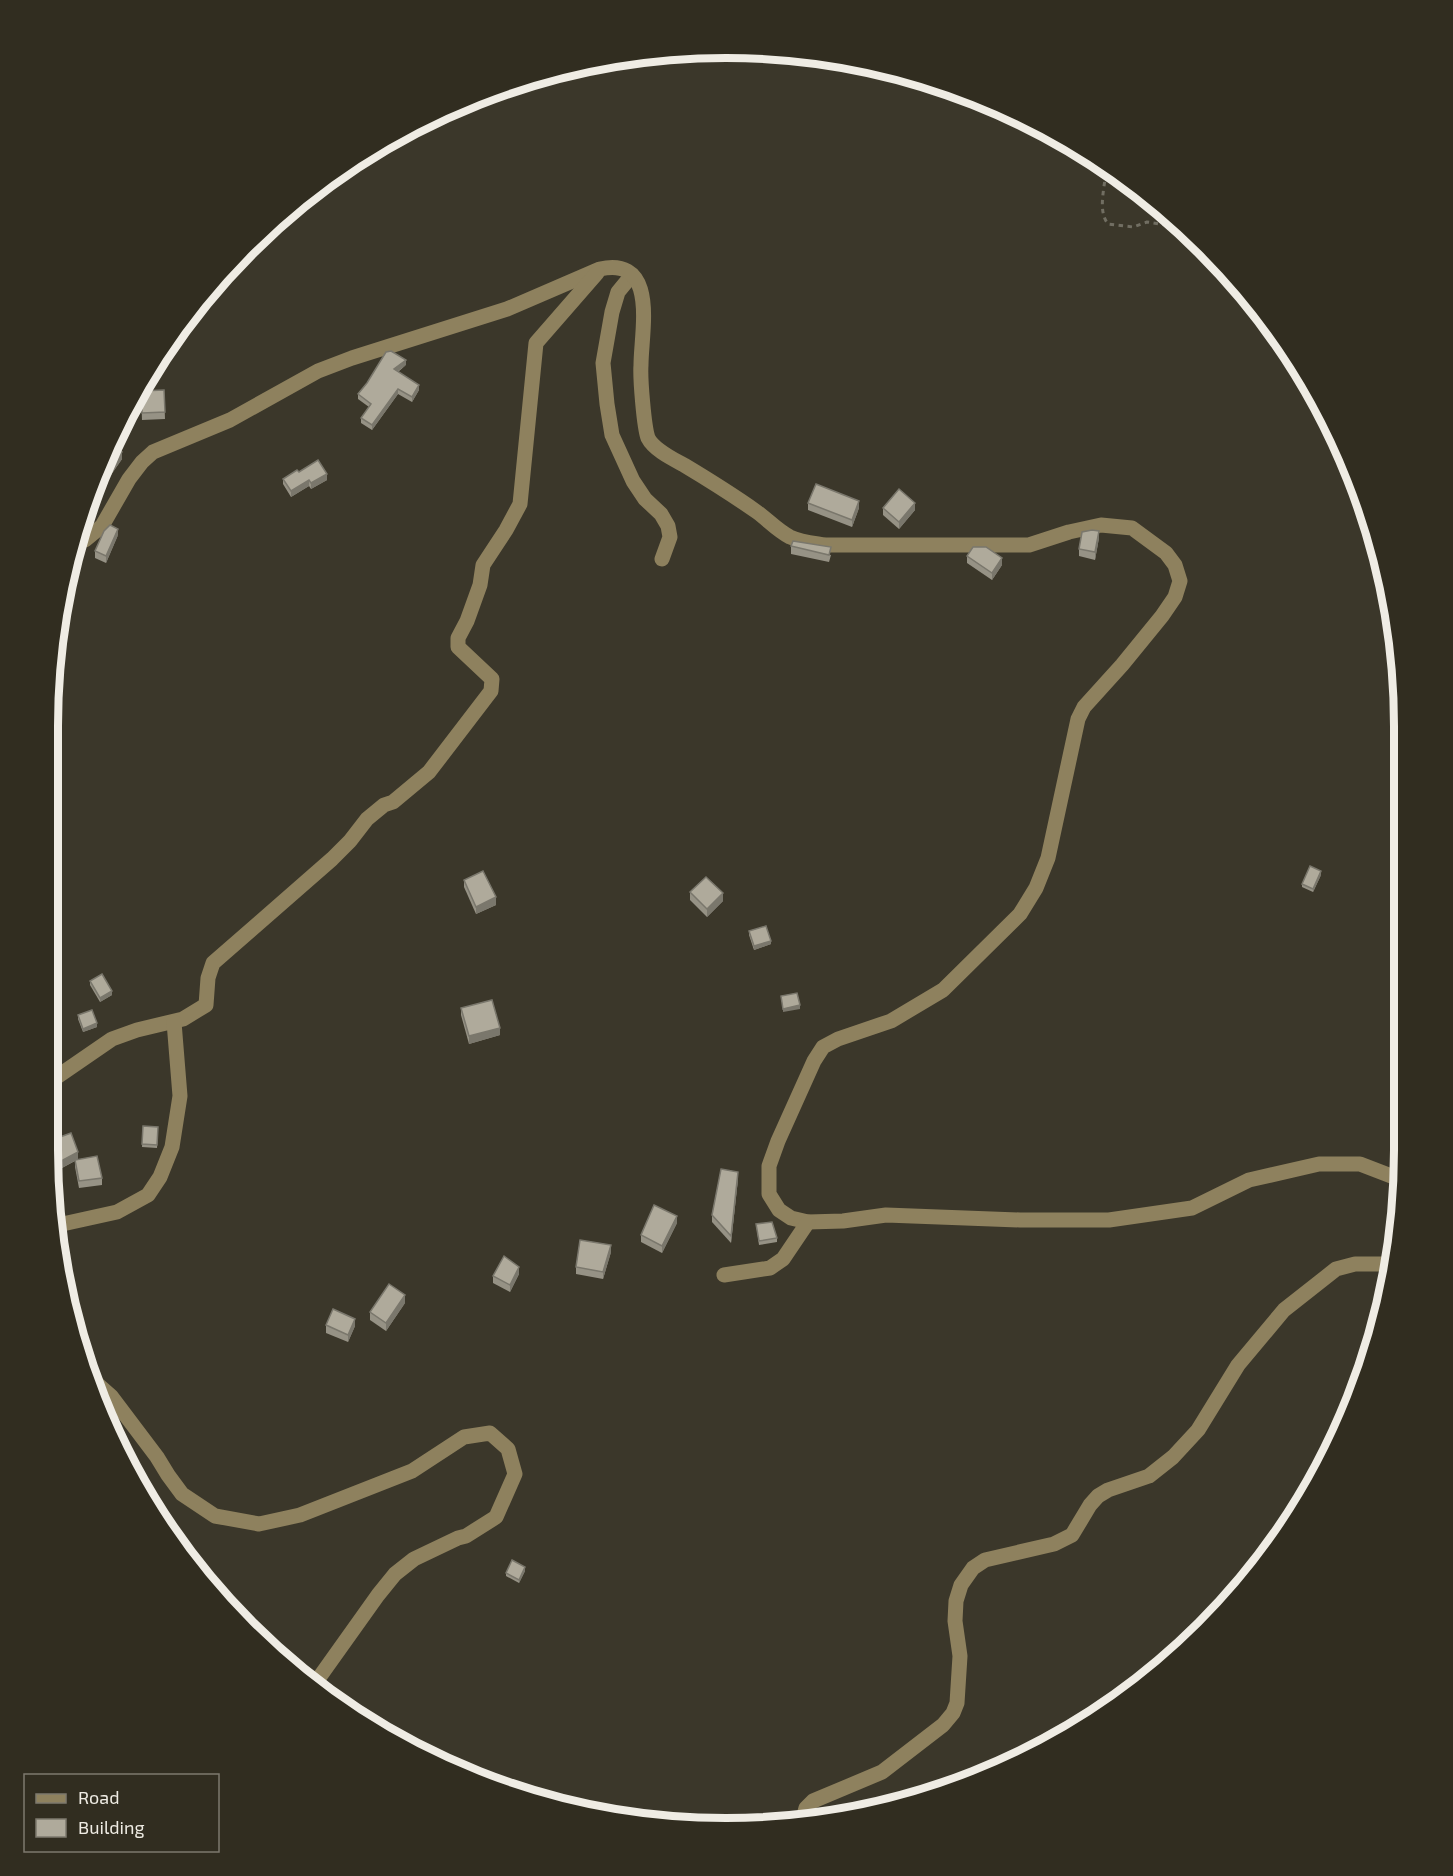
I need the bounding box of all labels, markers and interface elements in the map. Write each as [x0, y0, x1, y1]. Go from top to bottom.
legend [24, 1774, 219, 1852]
text: Road [78, 1786, 119, 1808]
text: Building [78, 1816, 145, 1838]

